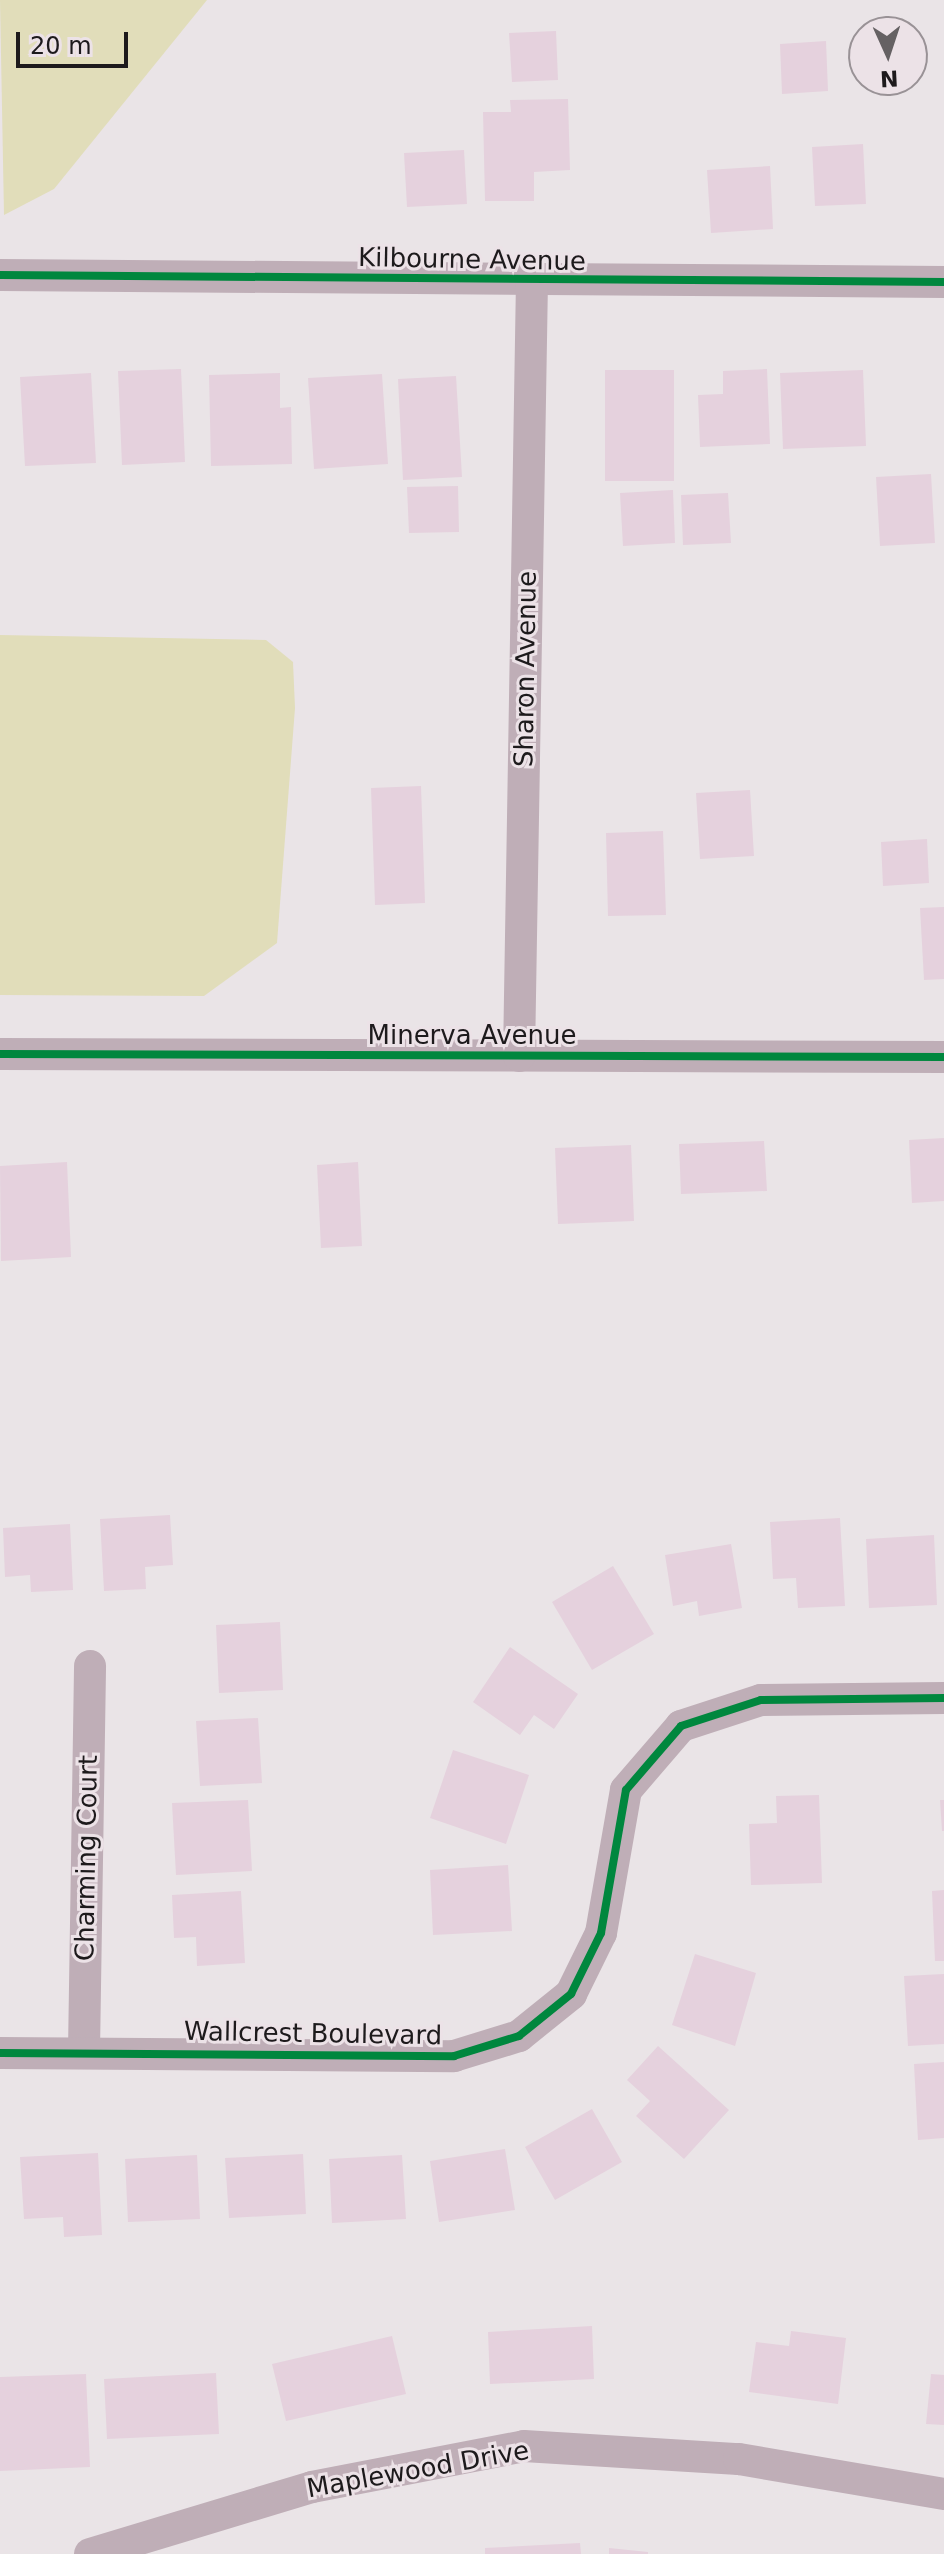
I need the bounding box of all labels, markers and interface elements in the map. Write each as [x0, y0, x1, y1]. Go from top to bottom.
scale bar [20, 16, 132, 66]
north arrow [848, 16, 928, 96]
text: 20 m [30, 32, 92, 60]
text: N [879, 66, 899, 91]
street label: Kilbourne Avenue [358, 242, 586, 278]
street label: Sharon Avenue [509, 571, 543, 767]
street label: Minerva Avenue [367, 1020, 577, 1052]
street label: Charming Court [70, 1755, 104, 1961]
street label: Wallcrest Boulevard [184, 2016, 442, 2052]
street label: Maplewood Drive [304, 2435, 532, 2505]

